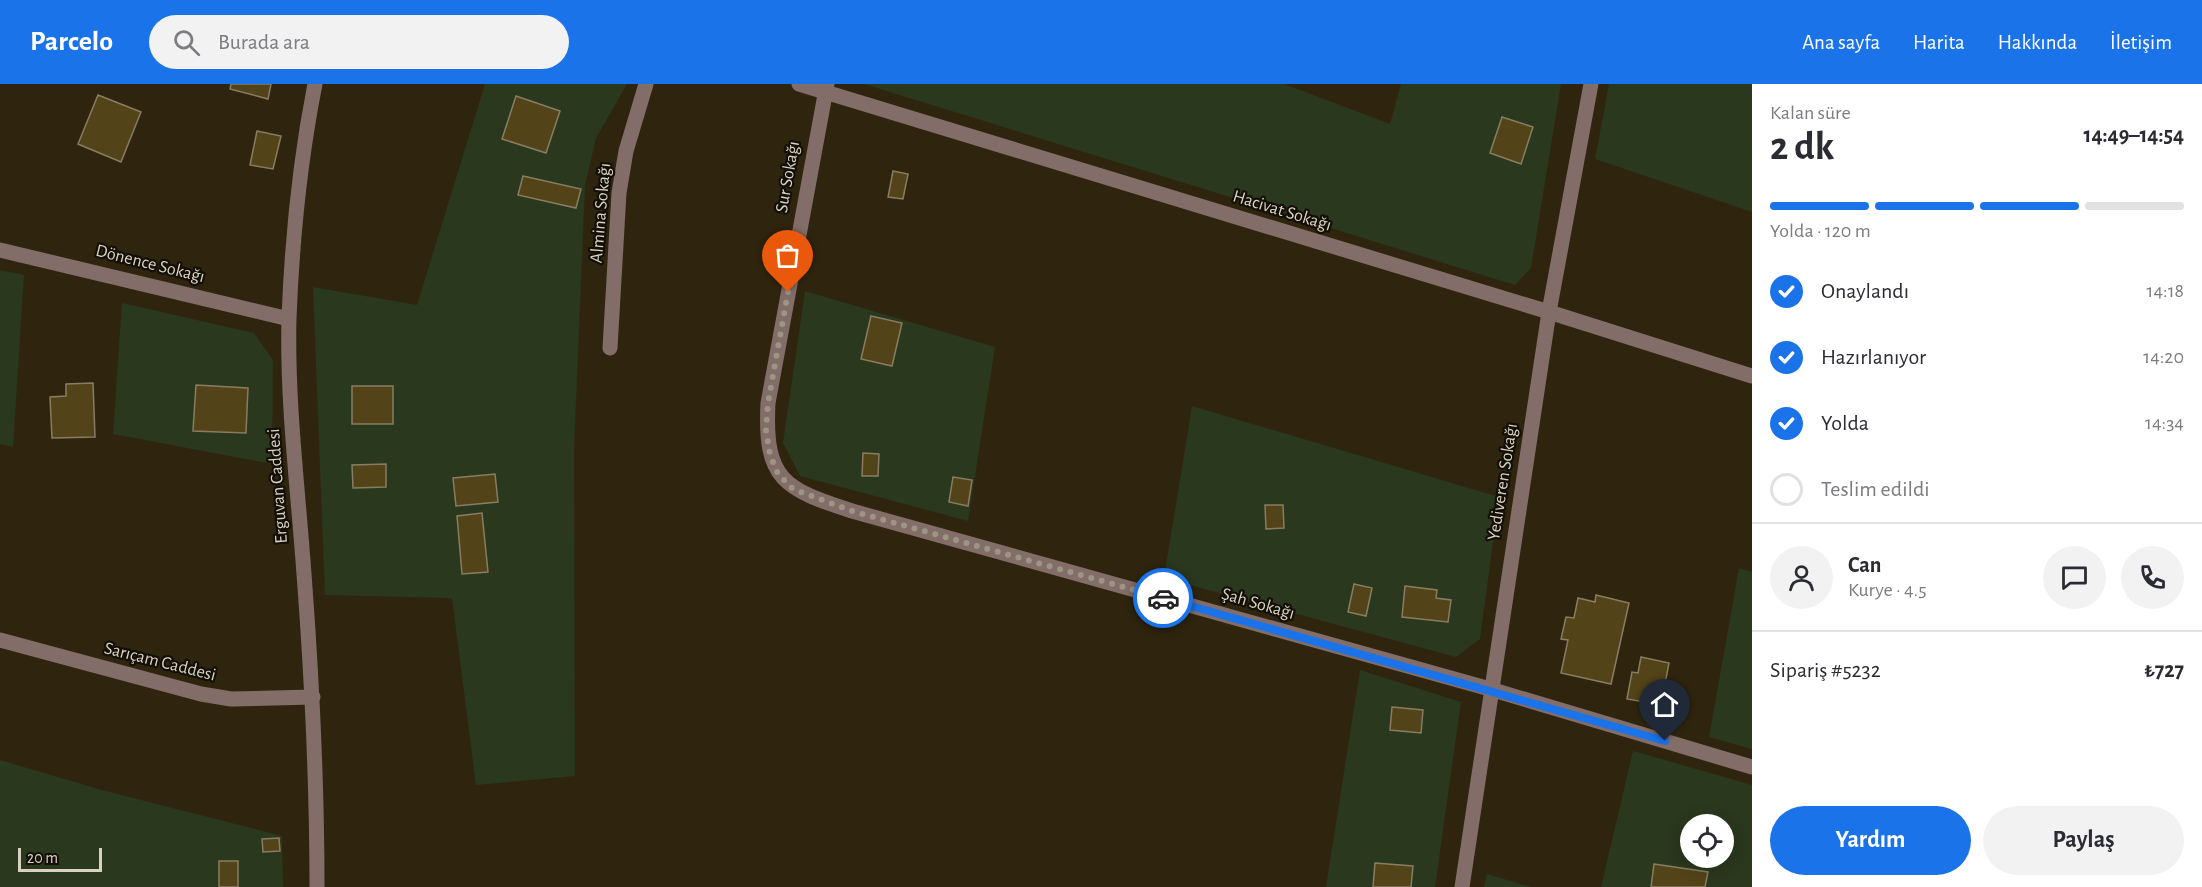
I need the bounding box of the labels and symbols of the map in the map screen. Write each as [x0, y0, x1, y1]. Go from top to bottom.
street label: Sur Sokağı [773, 140, 803, 214]
street label: Almina Sokağı [588, 162, 614, 264]
street label: Hacivat Sokağı [1231, 187, 1333, 235]
pin [762, 230, 813, 292]
street label: Dönence Sokağı [94, 242, 206, 286]
street label: Yediveren Sokağı [1485, 422, 1521, 542]
street label: Erguvan Caddesi [265, 428, 291, 544]
courier [1133, 568, 1193, 628]
street label: Şah Sokağı [1219, 585, 1297, 623]
street label: Sarıçam Caddesi [102, 639, 218, 685]
pin [1639, 679, 1690, 741]
scale bar [18, 845, 102, 872]

